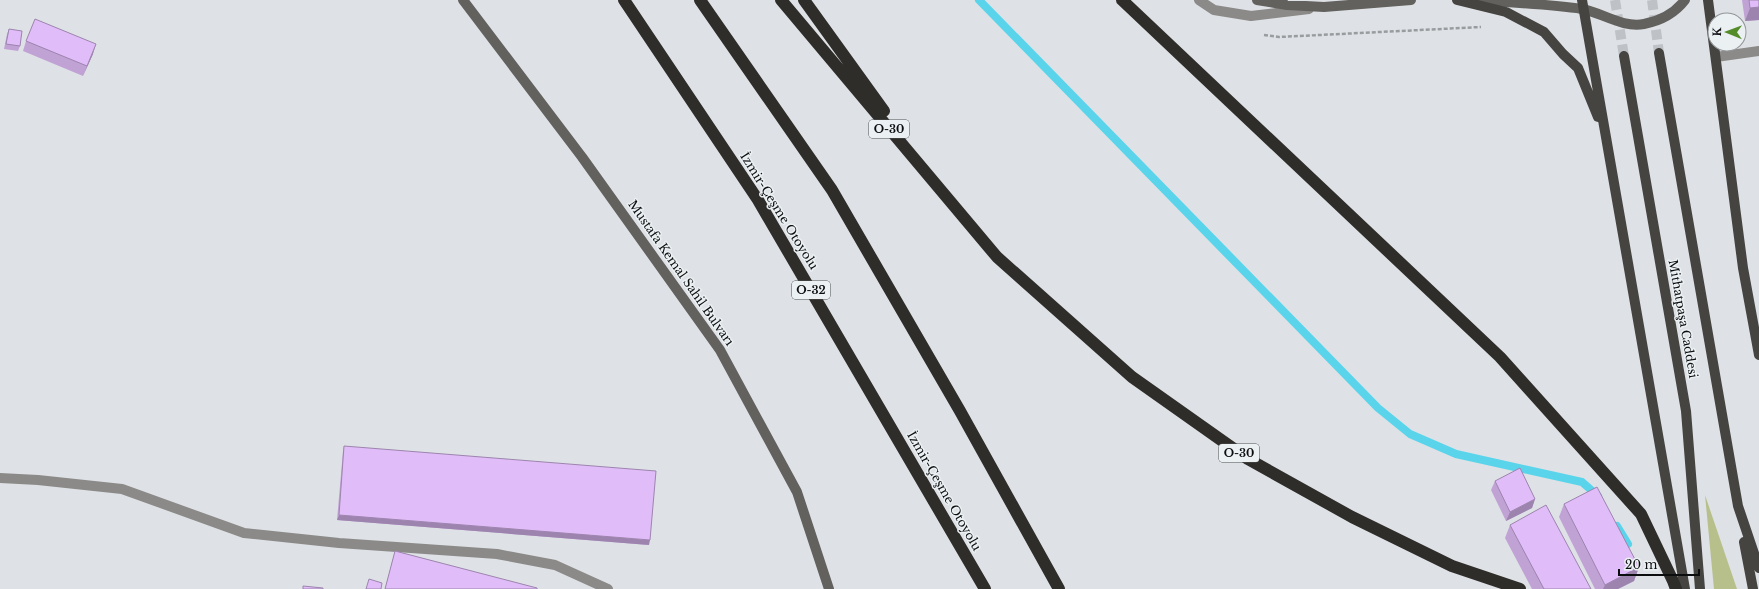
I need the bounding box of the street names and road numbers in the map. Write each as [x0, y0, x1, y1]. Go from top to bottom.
road number: O-30 [869, 120, 909, 138]
street label: İzmir-Çeşme Otoyolu [737, 149, 822, 272]
street label: Mustafa Kemal Sahil Bulvarı [625, 197, 737, 348]
street label: Mithatpaşa Caddesi [1666, 258, 1701, 379]
road number: O-32 [792, 281, 830, 299]
street label: İzmir-Çeşme Otoyolu [904, 428, 986, 553]
road number: O-30 [1219, 444, 1259, 462]

